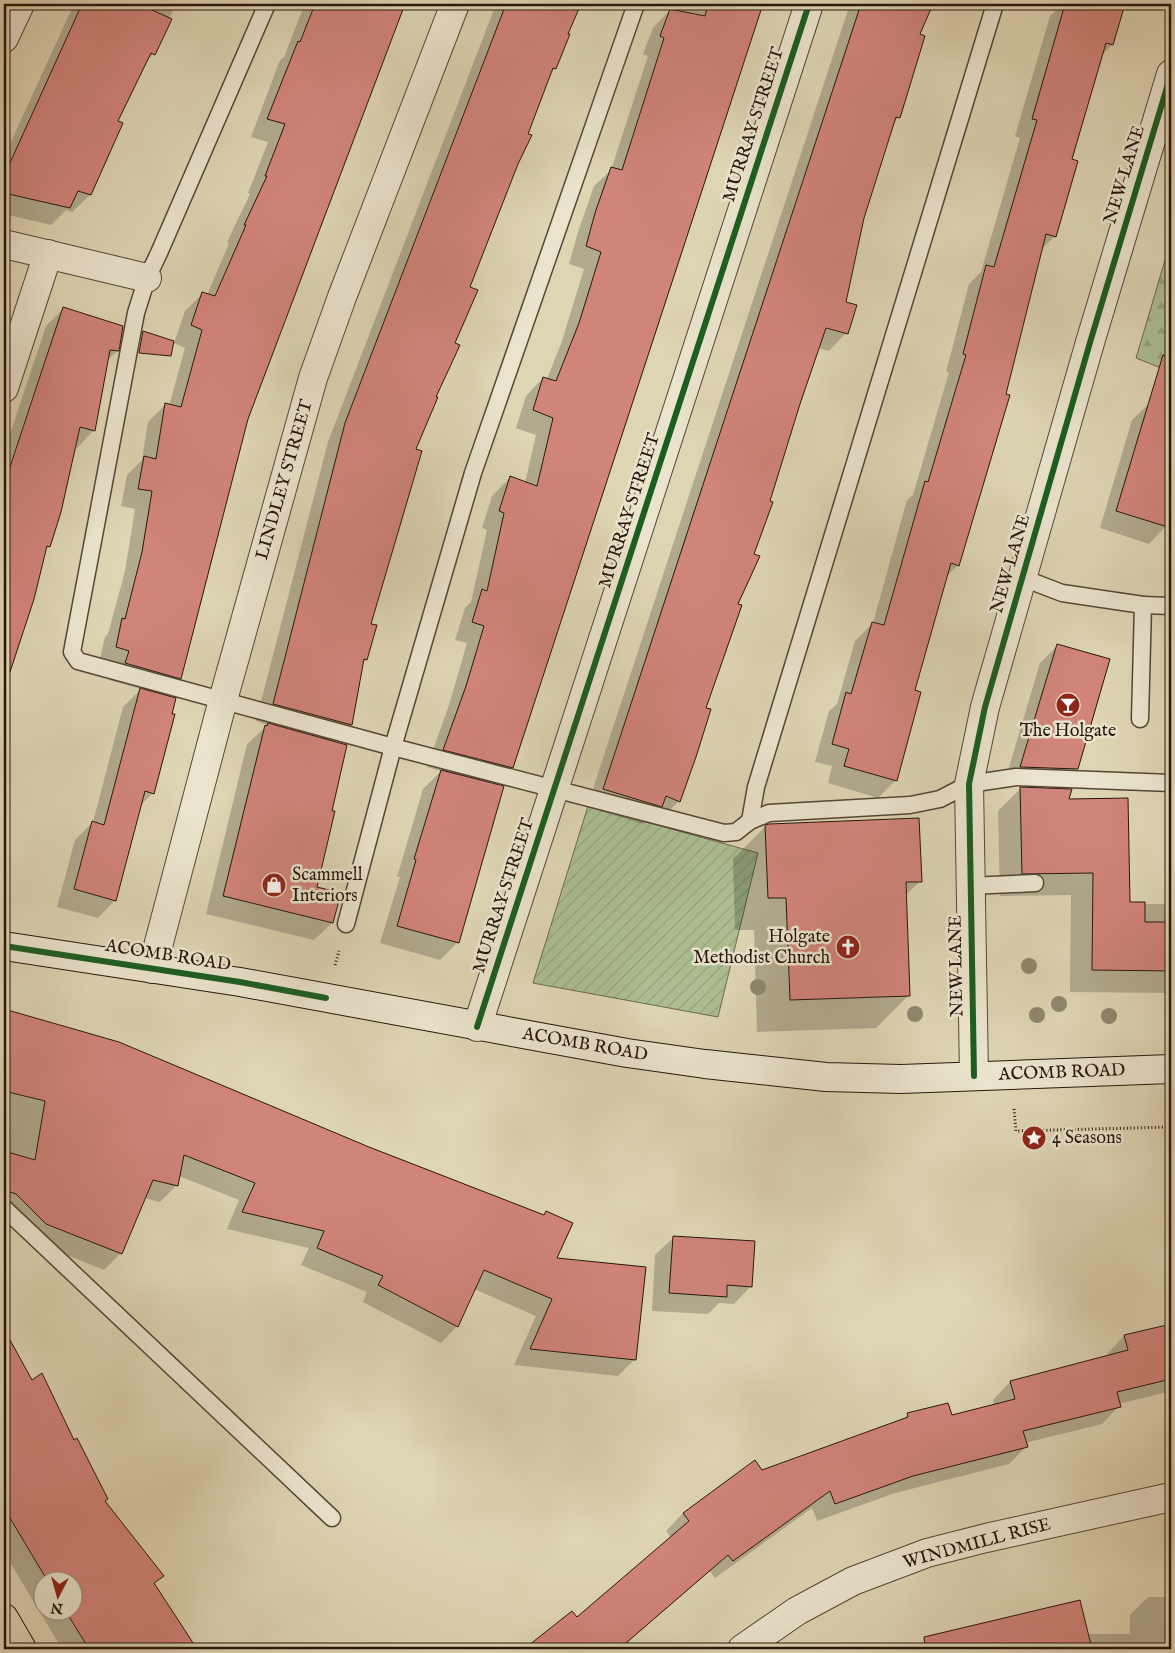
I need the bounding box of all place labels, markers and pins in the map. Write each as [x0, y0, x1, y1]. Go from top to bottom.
bar icon: The Holgate [1055, 692, 1081, 718]
place label: The Holgate [1020, 720, 1116, 743]
place label: Scammell Interiors [292, 864, 363, 908]
shop icon: Scammell Interiors [261, 872, 287, 898]
place label: Holgate Methodist Church [693, 926, 830, 970]
church icon: Holgate Methodist Church [835, 934, 861, 960]
place icon: 4 Seasons [1021, 1125, 1047, 1151]
place label: 4 Seasons [1052, 1127, 1122, 1150]

